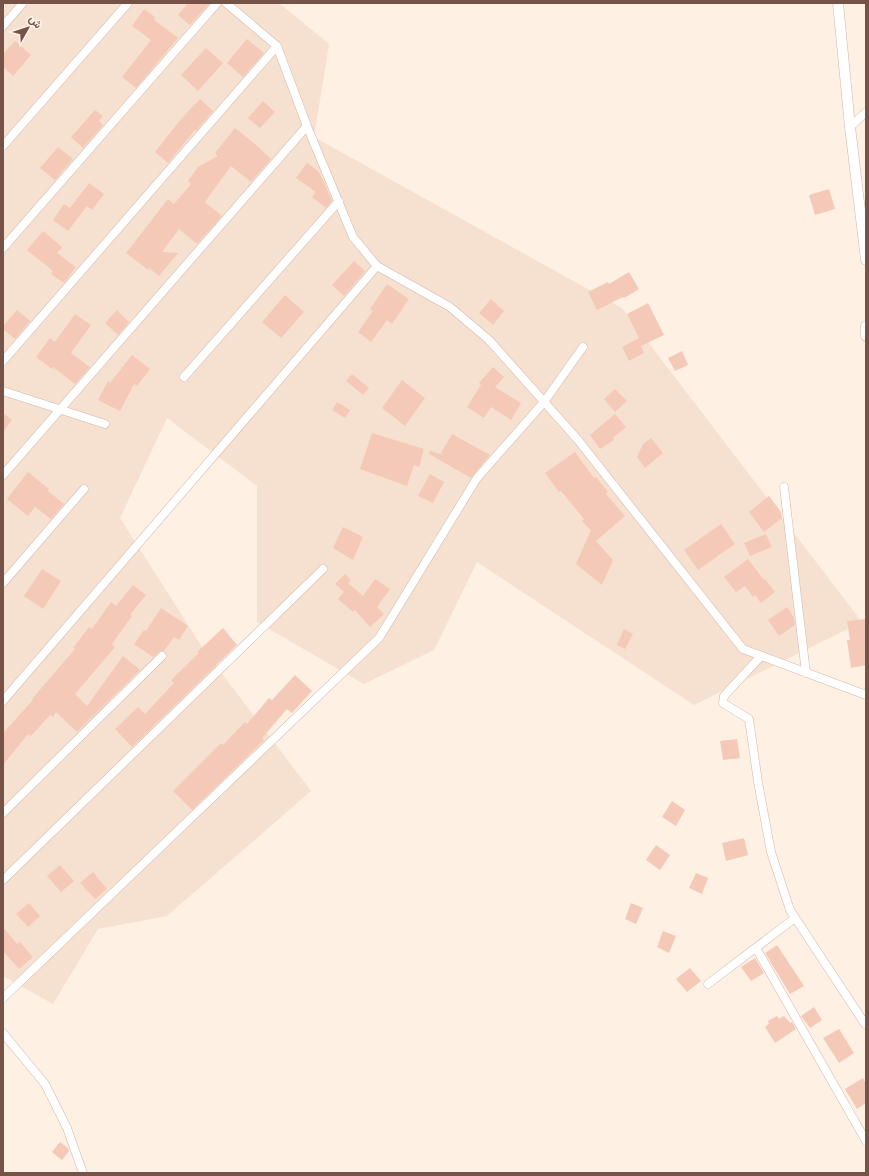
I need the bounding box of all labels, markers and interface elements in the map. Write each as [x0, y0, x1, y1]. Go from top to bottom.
north arrow [8, 8, 48, 48]
text: ش [25, 12, 45, 32]

